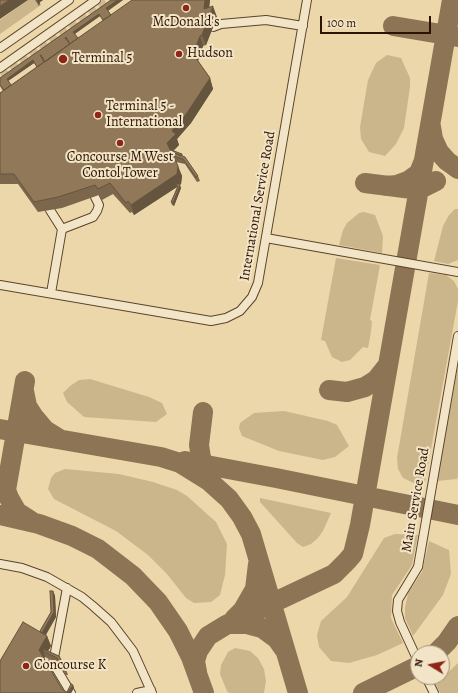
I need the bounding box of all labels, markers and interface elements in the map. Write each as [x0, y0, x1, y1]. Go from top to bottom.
marker: McDonald's [181, 3, 191, 13]
scale bar [322, 8, 433, 34]
place label: McDonald's [152, 15, 220, 31]
text: 100 m [327, 15, 356, 31]
place label: Hudson [187, 46, 233, 62]
marker: Hudson [174, 49, 184, 59]
place label: Terminal 5 [72, 51, 132, 67]
marker: Terminal 5 [57, 53, 69, 65]
place label: Terminal 5 - International [106, 99, 182, 132]
marker: Terminal 5 - International [93, 110, 103, 120]
street label: International Service Road [237, 130, 279, 282]
marker: Concourse M West Contol Tower [115, 138, 125, 148]
place label: Concourse M West Contol Tower [67, 150, 173, 182]
street label: Main Service Road [399, 446, 433, 554]
north arrow [410, 645, 450, 685]
place label: Concourse K [34, 658, 106, 674]
text: N [411, 658, 427, 668]
marker: Concourse K [21, 661, 31, 671]

